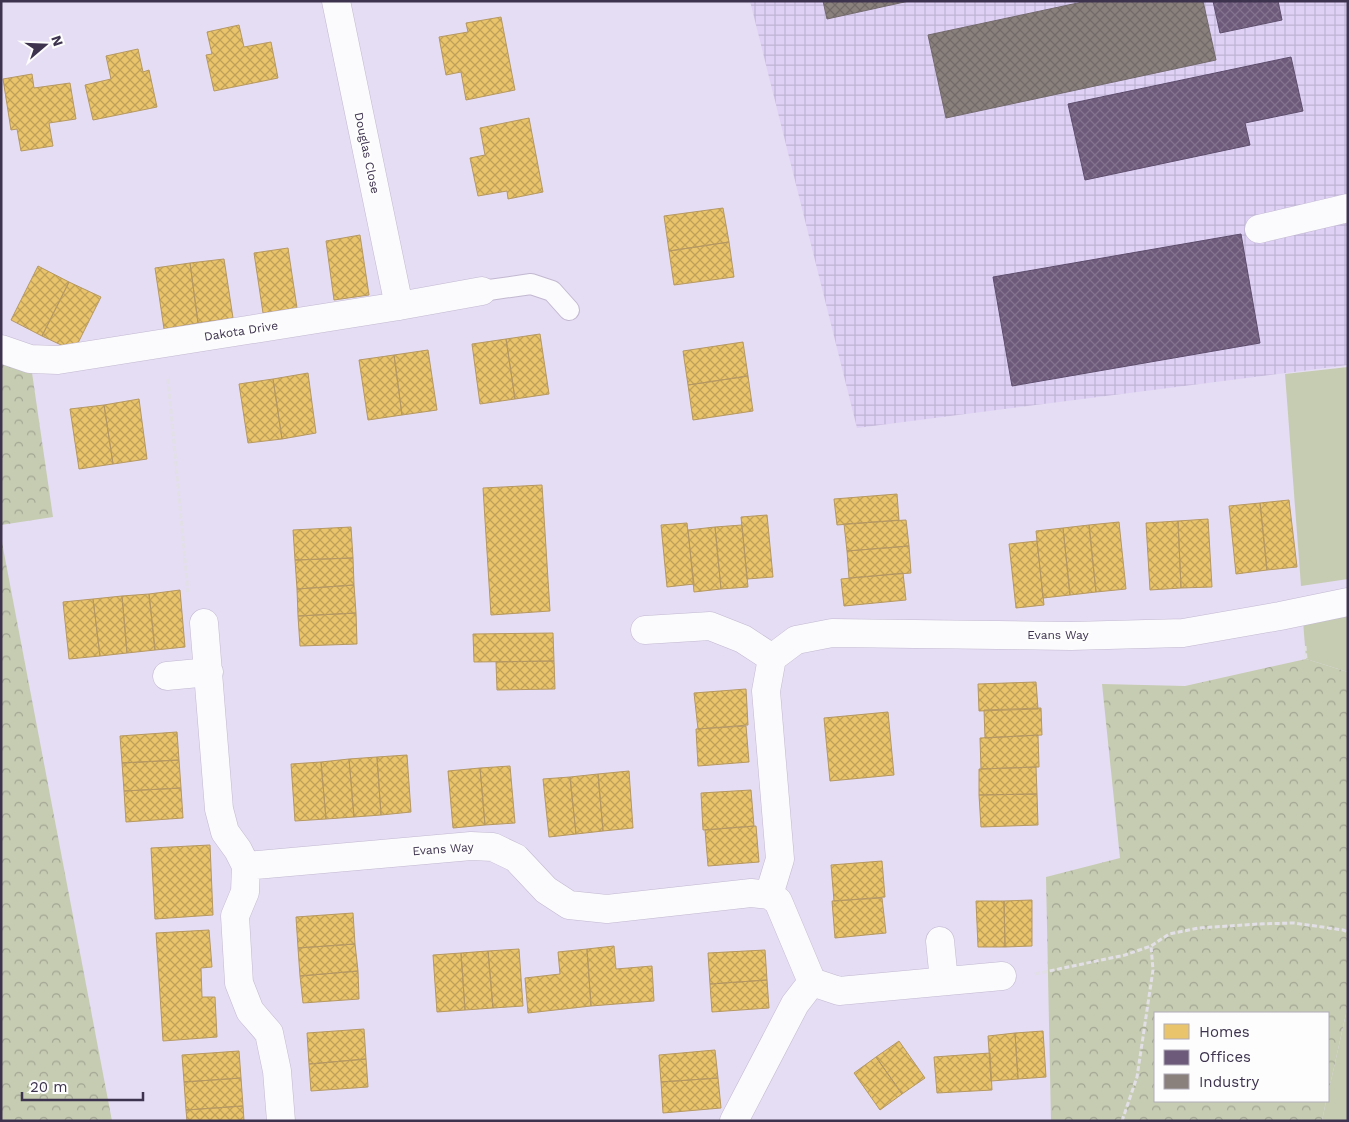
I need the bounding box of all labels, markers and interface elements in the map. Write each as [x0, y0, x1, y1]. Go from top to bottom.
north arrow [20, 20, 70, 70]
text: N [48, 33, 67, 48]
street label: Douglas Close [352, 111, 382, 195]
street label: Dakota Drive [203, 318, 279, 344]
street label: Evans Way [1027, 628, 1089, 642]
street label: Evans Way [412, 840, 475, 858]
legend [1154, 1012, 1329, 1102]
text: Homes [1199, 1023, 1250, 1041]
text: Offices [1199, 1048, 1251, 1066]
scale bar [22, 1070, 144, 1102]
text: Industry [1199, 1073, 1260, 1091]
text: 20 m [30, 1078, 68, 1096]

